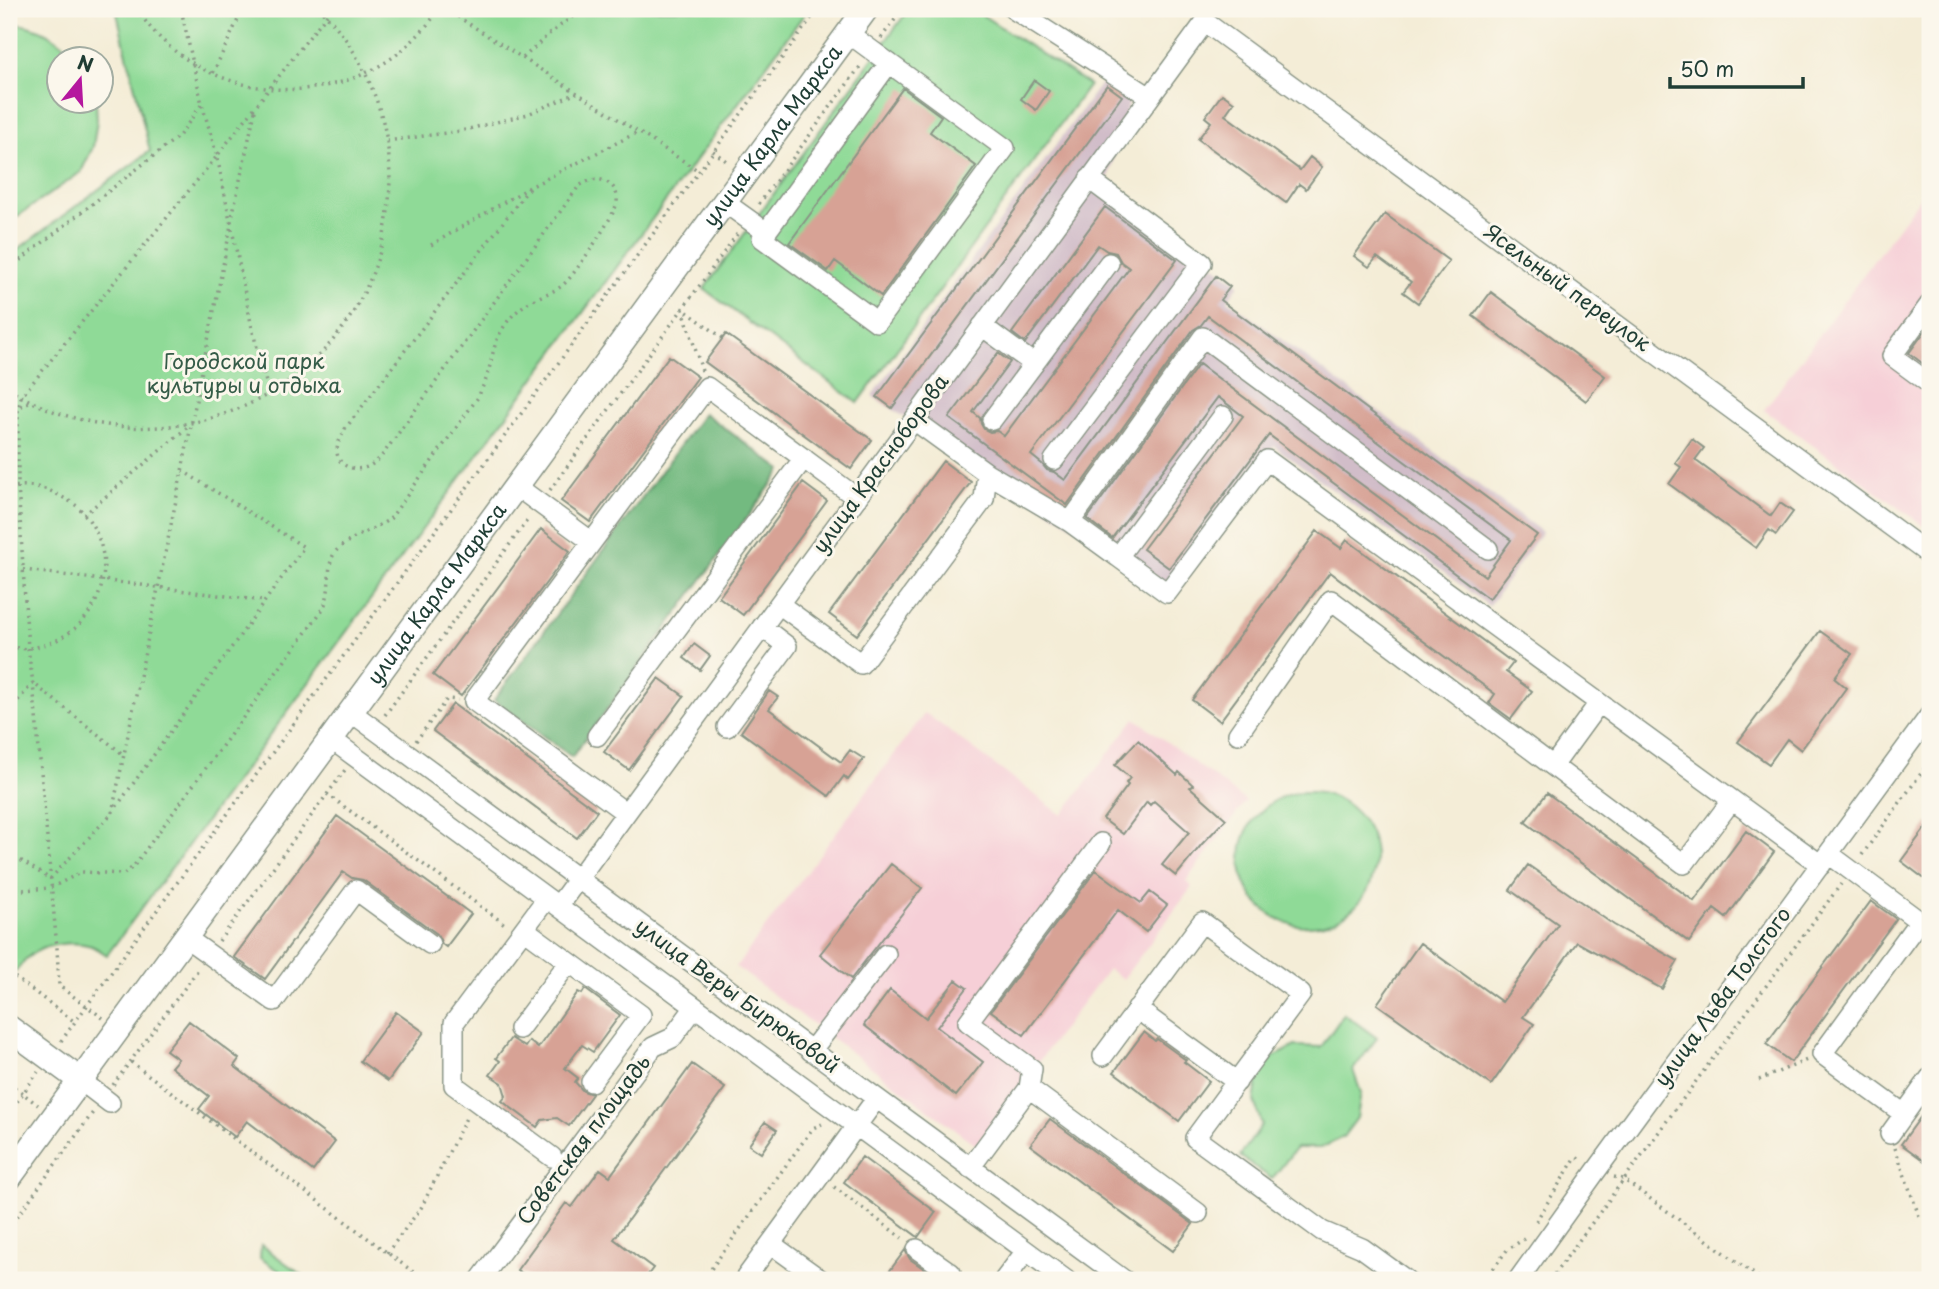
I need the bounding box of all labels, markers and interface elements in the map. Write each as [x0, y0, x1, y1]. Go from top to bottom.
street label: улица Карла Маркса [694, 37, 849, 233]
north arrow [46, 46, 116, 116]
scale bar [1670, 46, 1802, 90]
text: N [74, 47, 97, 79]
text: 50 m [1680, 52, 1734, 84]
street label: Ясельный переулок [1478, 215, 1659, 358]
park label: Городской парк культуры и отдыха [147, 344, 341, 400]
street label: улица Красноборова [803, 367, 955, 559]
street label: улица Карла Маркса [358, 495, 513, 691]
street label: улица Льва Толстого [1645, 899, 1798, 1092]
street label: улица Веры Бирюковой [629, 909, 847, 1080]
street label: Советская площадь [508, 1047, 657, 1231]

